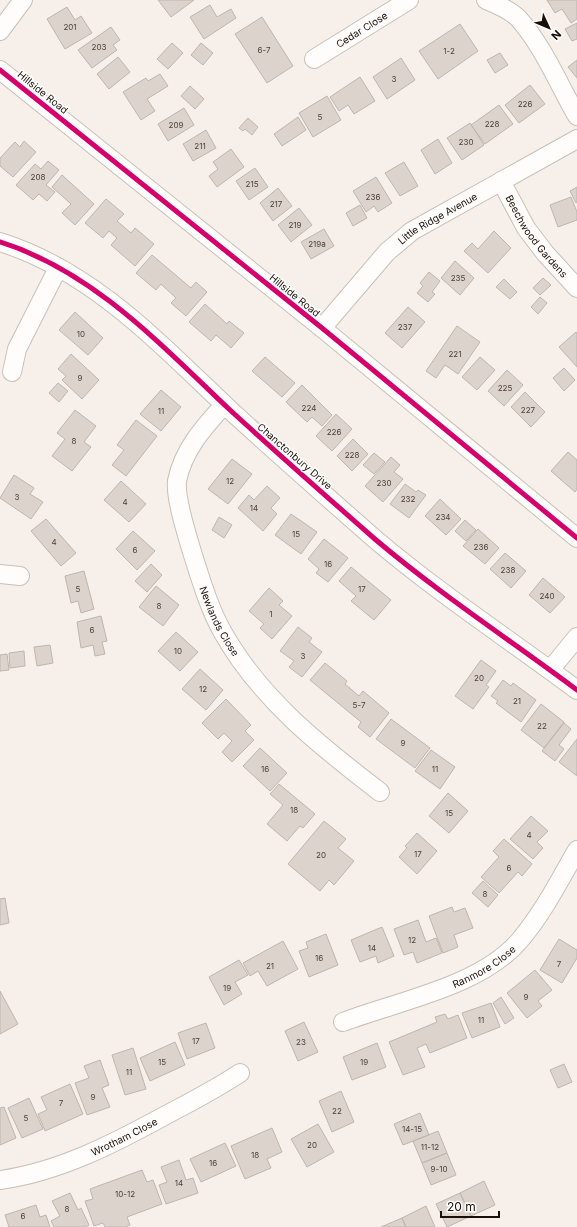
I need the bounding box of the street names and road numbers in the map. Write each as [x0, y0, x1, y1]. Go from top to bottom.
street label: Cedar Close [334, 9, 390, 50]
street label: Hillside Road [15, 68, 71, 116]
street label: Little Ridge Avenue [395, 190, 479, 246]
street label: Beechwood Gardens [504, 193, 570, 280]
street label: Hillside Road [267, 271, 323, 319]
street label: Chanctonbury Drive [255, 420, 335, 492]
street label: Newlands Close [197, 585, 242, 658]
street label: Ranmore Close [451, 943, 518, 990]
street label: Wrotham Close [89, 1115, 159, 1158]

